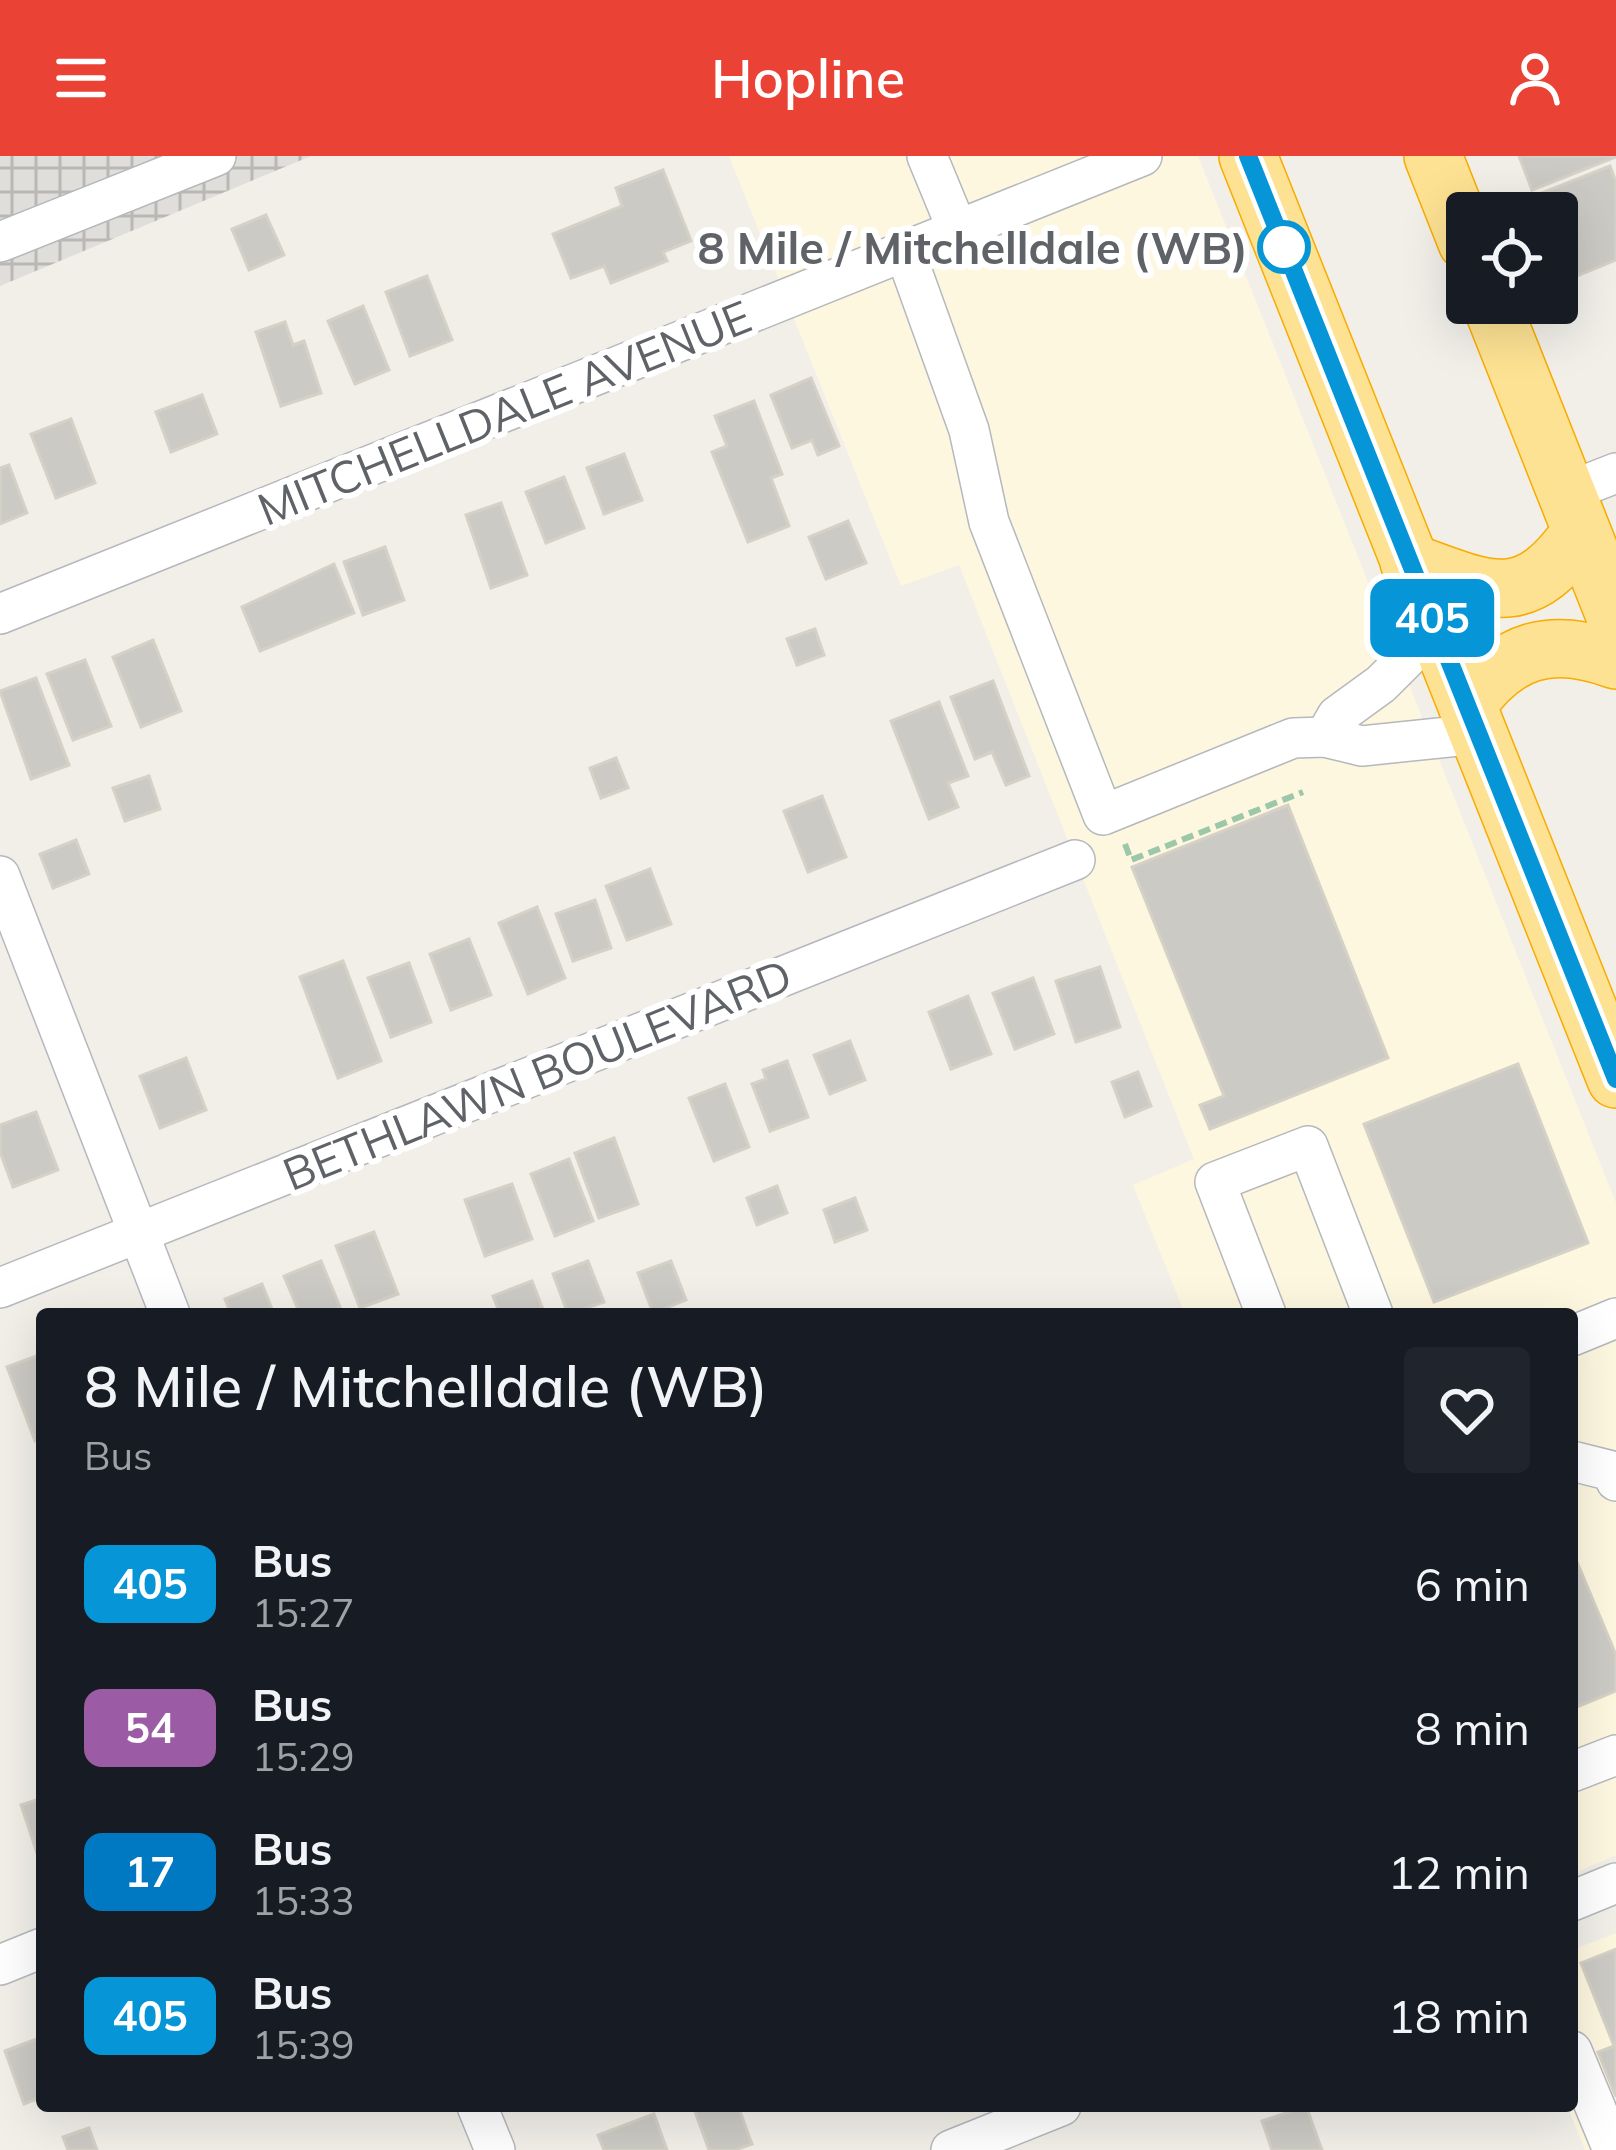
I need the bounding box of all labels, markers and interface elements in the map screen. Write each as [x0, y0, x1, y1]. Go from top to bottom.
text: Hopline [711, 44, 905, 112]
icon: menu [48, 45, 114, 111]
icon: person [1502, 45, 1568, 111]
map controls [1446, 192, 1578, 324]
button: locate [1446, 192, 1578, 324]
place label: 8 Mile / Mitchelldale (WB) [697, 219, 1248, 275]
marker: 8 Mile / Mitchelldale (WB) [1259, 222, 1309, 272]
street label: MITCHELLDALE AVENUE [249, 287, 759, 537]
line badge: 405 [1363, 579, 1501, 657]
text: 405 [1394, 591, 1470, 644]
street label: BETHLAWN BOULEVARD [275, 946, 799, 1202]
button: heart [1404, 1347, 1530, 1473]
text: 8 Mile / Mitchelldale (WB) [84, 1350, 768, 1421]
text: Bus [84, 1431, 152, 1480]
text: Bus [252, 1532, 332, 1588]
text: 6 min [1415, 1556, 1530, 1612]
text: 405 [112, 1557, 188, 1610]
text: 15:27 [252, 1588, 355, 1637]
text: Bus [252, 1676, 332, 1732]
text: 8 min [1415, 1700, 1530, 1756]
text: 54 [125, 1701, 175, 1754]
text: 15:29 [252, 1732, 355, 1781]
text: Bus [252, 1820, 332, 1876]
text: 12 min [1388, 1844, 1530, 1900]
text: 17 [125, 1845, 175, 1898]
text: 15:33 [252, 1876, 355, 1925]
text: Bus [252, 1964, 332, 2020]
text: 18 min [1388, 1988, 1530, 2044]
text: 405 [112, 1989, 188, 2042]
text: 15:39 [252, 2020, 355, 2069]

